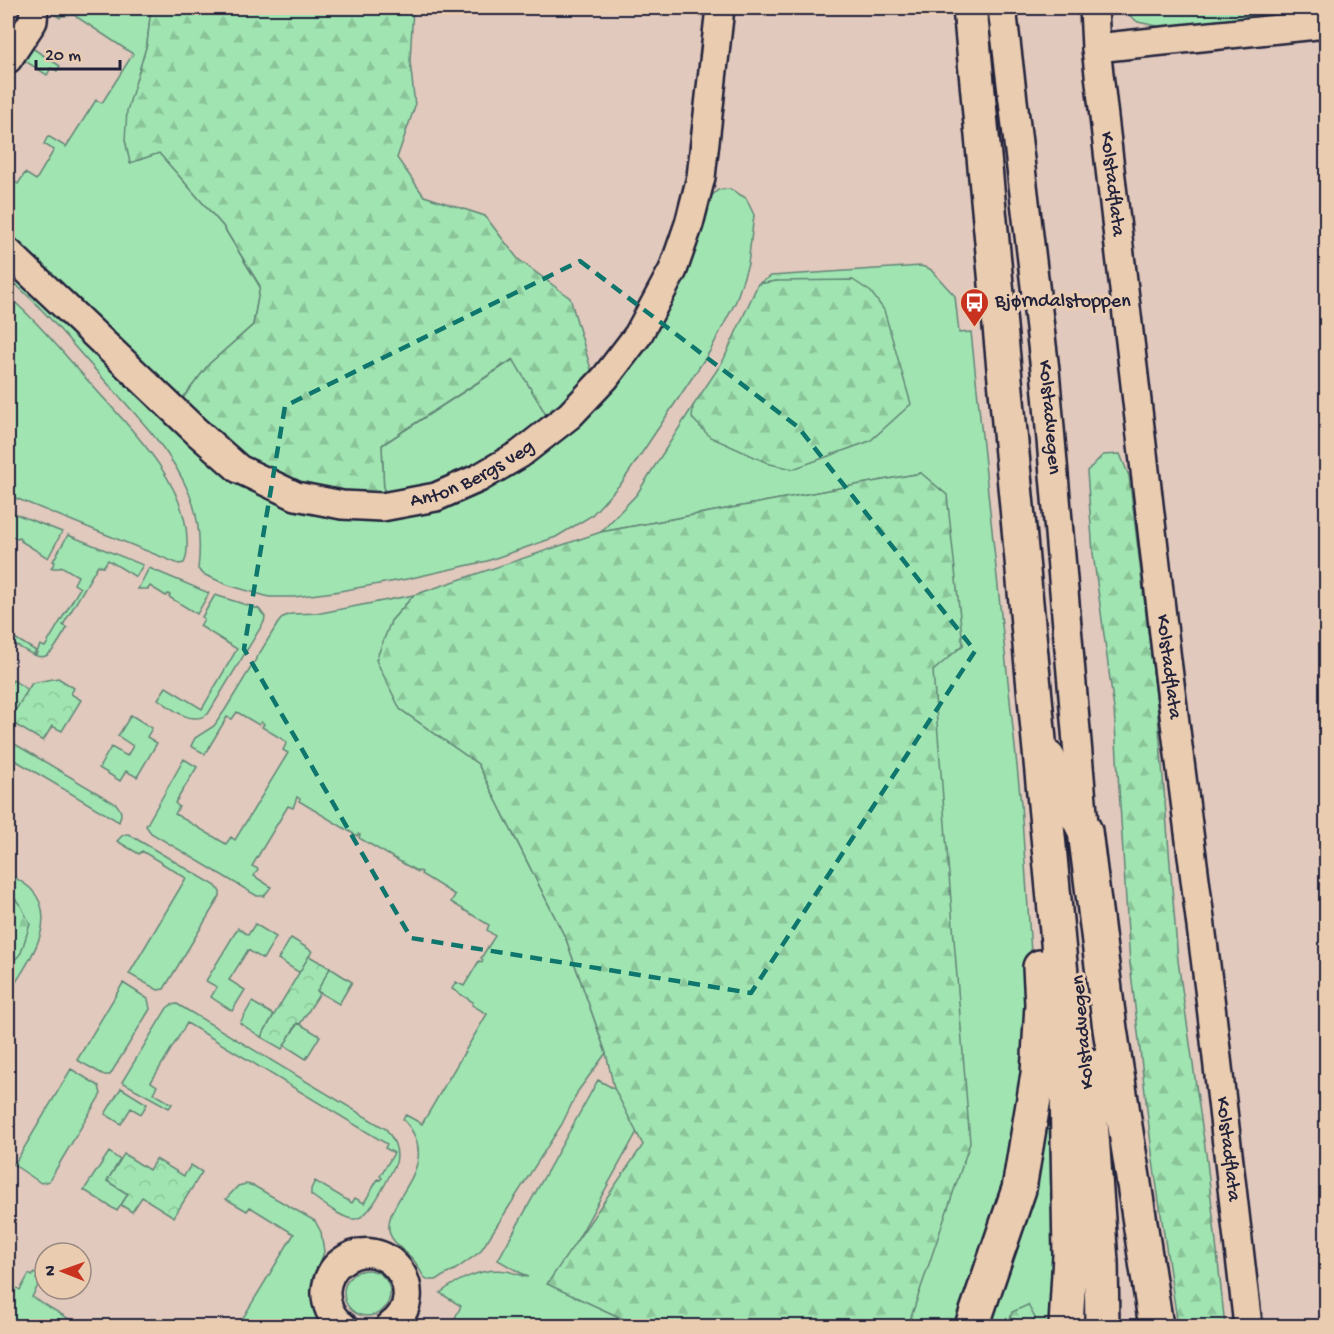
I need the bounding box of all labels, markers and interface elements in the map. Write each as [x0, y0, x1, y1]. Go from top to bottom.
scale bar [36, 33, 120, 71]
text: 20 m [45, 46, 81, 67]
street label: Kolstadflata [1094, 131, 1129, 238]
bus stop icon: Bjørndalstoppen [958, 286, 990, 328]
place label: Bjørndalstoppen [994, 291, 1131, 314]
street label: Kolstadvegen [1032, 359, 1065, 476]
street label: Anton Bergs veg [409, 435, 539, 513]
street label: Kolstadflata [1150, 613, 1186, 721]
street label: Kolstadvegen [1068, 973, 1100, 1090]
street label: Kolstadflata [1210, 1096, 1245, 1204]
north arrow [33, 1241, 93, 1301]
text: N [42, 1265, 61, 1276]

